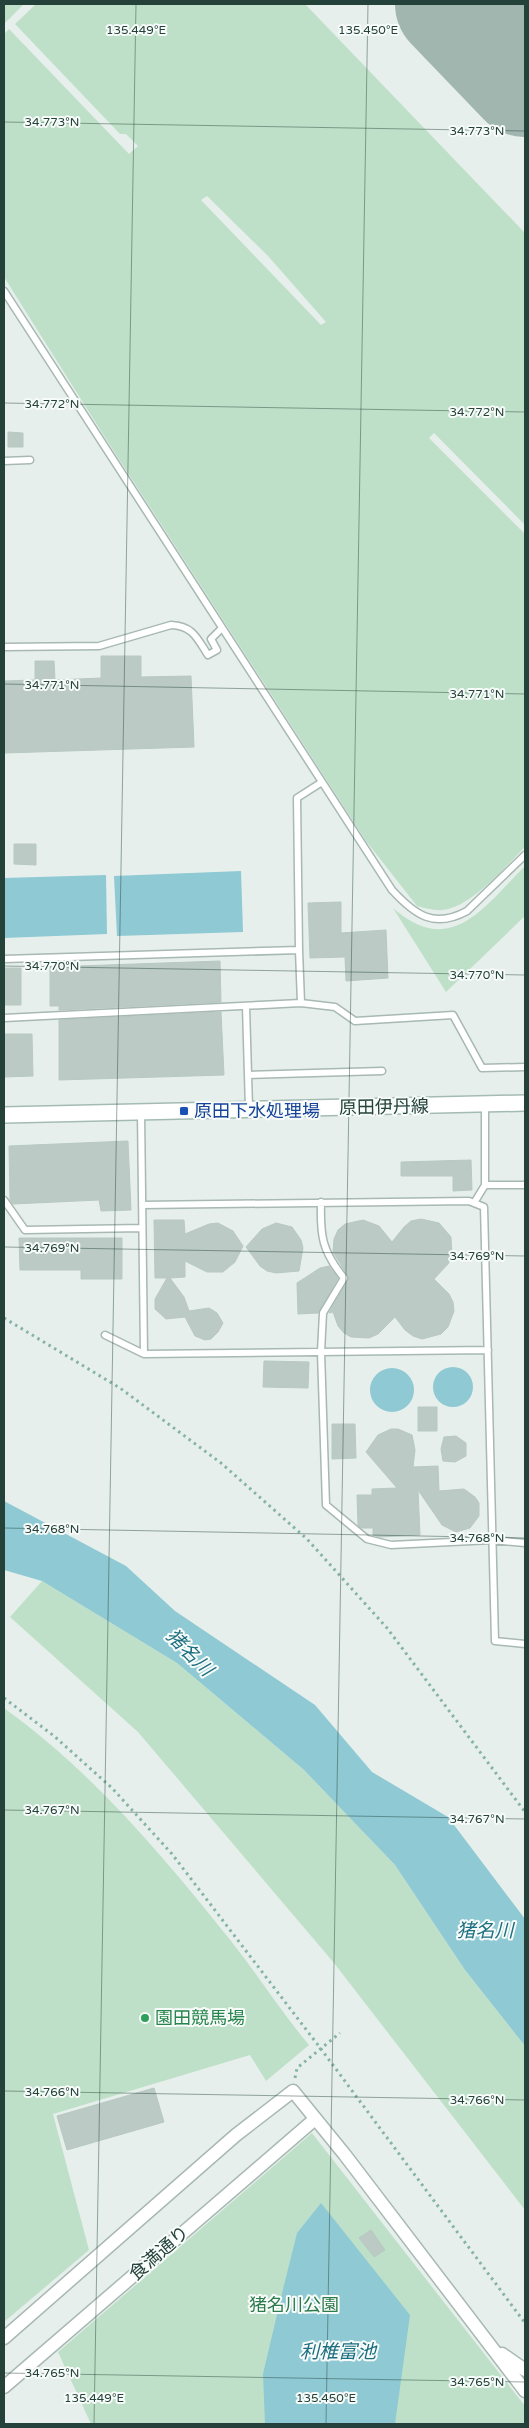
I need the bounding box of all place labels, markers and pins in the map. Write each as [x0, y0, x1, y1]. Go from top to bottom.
place label: 原田下水処理場 [194, 1100, 320, 1122]
marker: 原田下水処理場 [178, 1105, 190, 1117]
place label: 園田競馬場 [155, 2007, 245, 2029]
marker: 園田競馬場 [139, 2012, 151, 2024]

